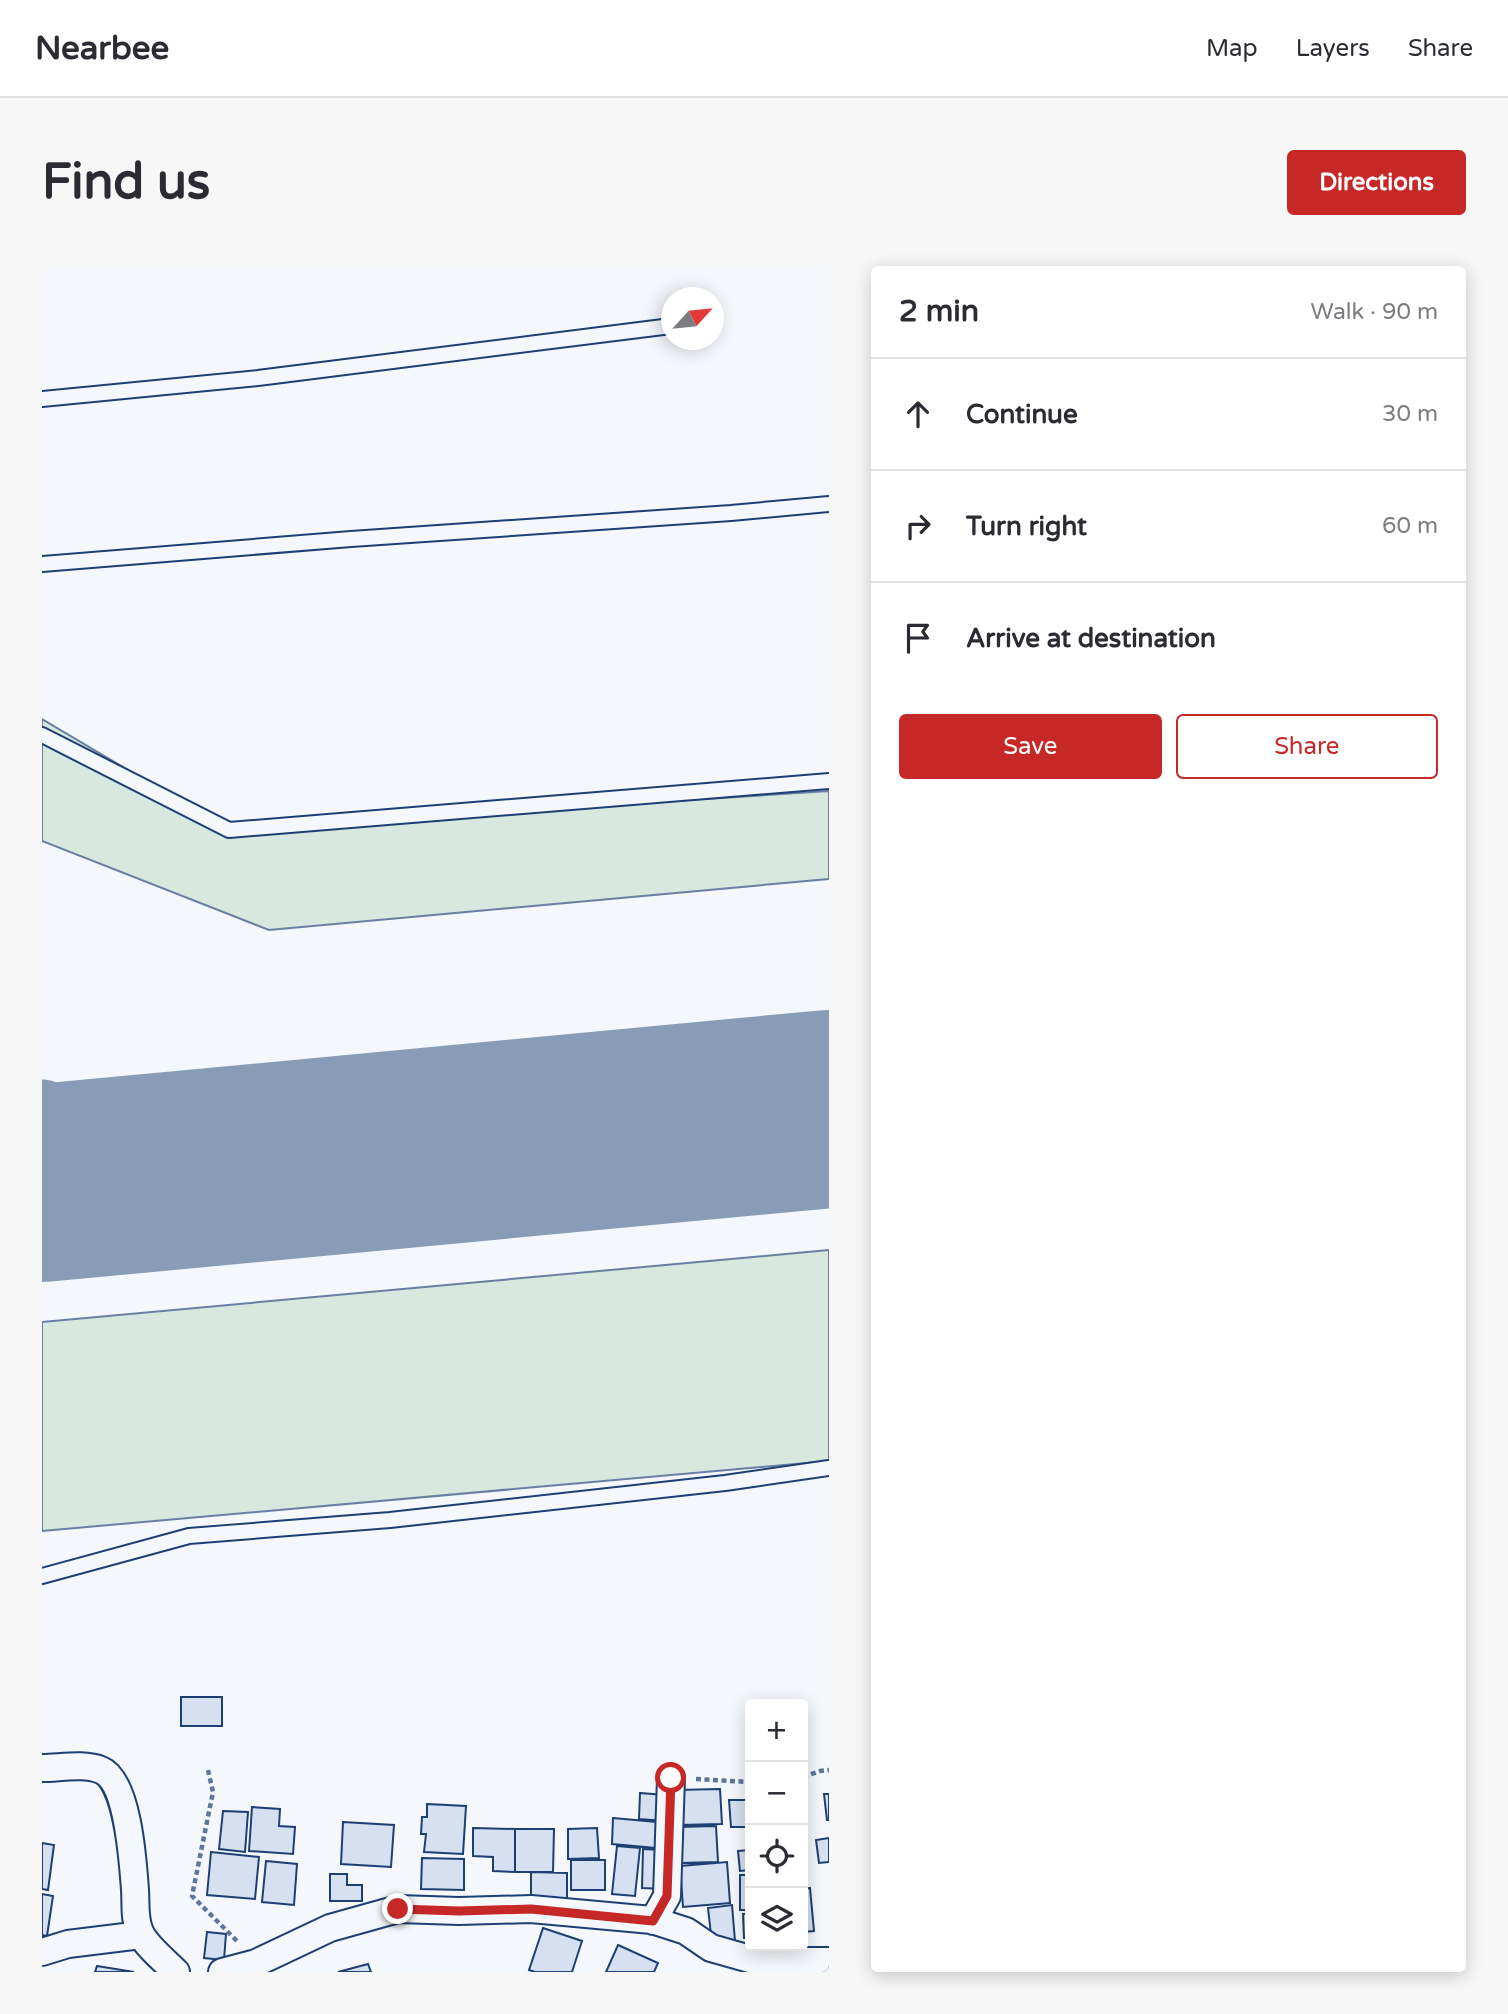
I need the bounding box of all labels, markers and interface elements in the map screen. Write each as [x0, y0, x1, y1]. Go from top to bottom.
text: Nearbee [35, 29, 169, 68]
text: Map [1206, 34, 1258, 63]
text: Layers [1296, 34, 1370, 63]
text: Share [1408, 34, 1473, 63]
button: Directions [1287, 150, 1466, 215]
text: Find us [42, 153, 210, 212]
north arrow [661, 287, 724, 350]
text: 2 min [899, 293, 979, 330]
text: Walk · 90 m [1311, 298, 1438, 326]
icon: ahead [899, 395, 937, 433]
text: Continue [966, 399, 1078, 430]
text: 30 m [1382, 400, 1438, 428]
icon: right [899, 507, 937, 545]
text: Turn right [966, 511, 1087, 542]
text: 60 m [1382, 512, 1438, 540]
icon: arrive [899, 619, 937, 657]
text: Arrive at destination [966, 623, 1216, 654]
button: Save [899, 714, 1162, 779]
button: Share [1176, 714, 1438, 779]
map controls [745, 1699, 808, 1951]
button: + [745, 1699, 808, 1762]
route start [655, 1762, 686, 1793]
button: − [745, 1762, 808, 1825]
button: locate [745, 1825, 808, 1888]
button: layers [745, 1888, 808, 1951]
route end [382, 1893, 413, 1924]

